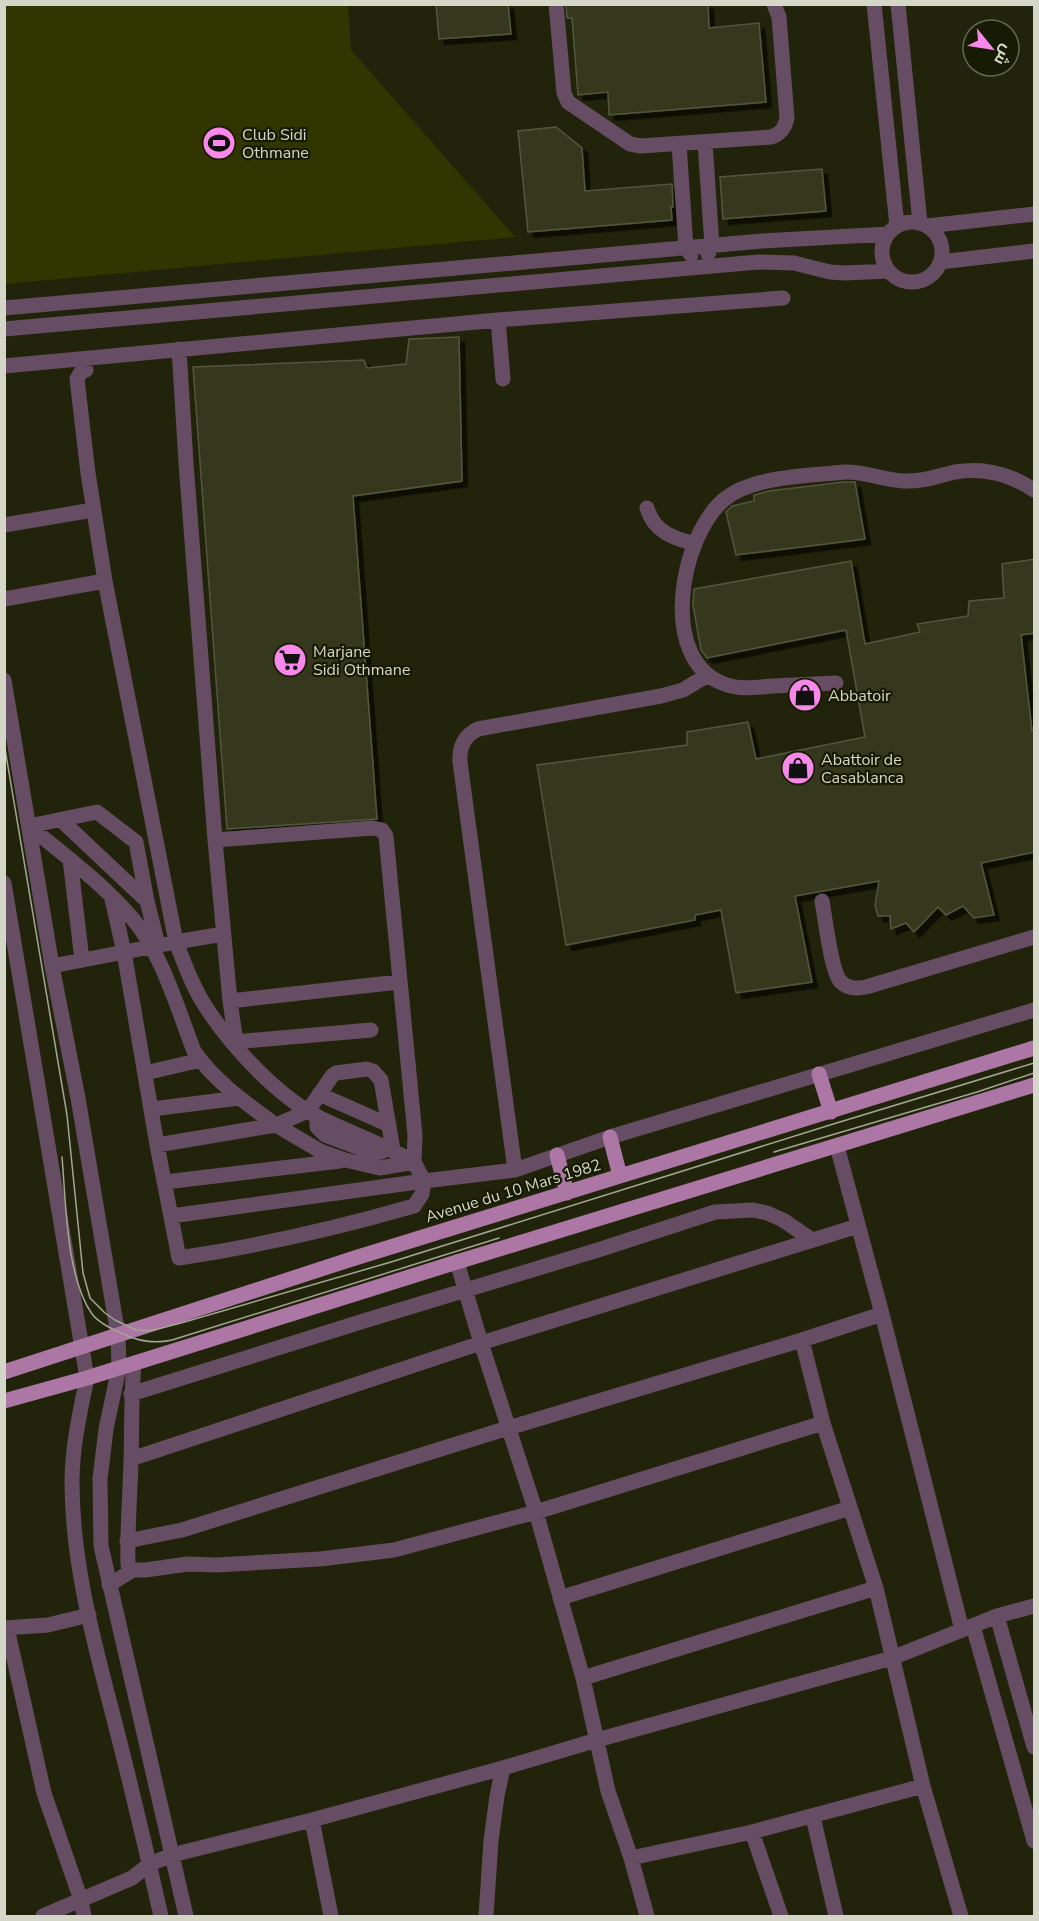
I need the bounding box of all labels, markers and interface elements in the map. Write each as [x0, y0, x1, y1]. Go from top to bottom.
north arrow [961, 18, 1021, 78]
text: ش [988, 41, 1018, 69]
place label: Club Sidi Othmane [242, 124, 309, 164]
sports icon: Club Sidi Othmane [201, 125, 237, 161]
place label: Marjane Sidi Othmane [313, 641, 410, 681]
supermarket icon: Marjane Sidi Othmane [272, 642, 308, 678]
shop icon: Abbatoir [787, 677, 823, 713]
place label: Abbatoir [828, 685, 891, 707]
place label: Abattoir de Casablanca [821, 749, 904, 789]
shop icon: Abattoir de Casablanca [780, 750, 816, 786]
street label: Avenue du 10 Mars 1982 [423, 1154, 604, 1228]

